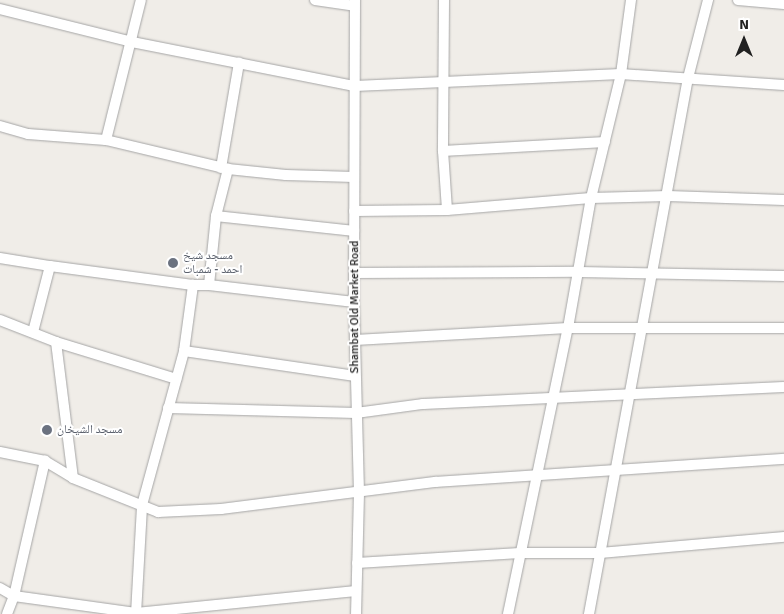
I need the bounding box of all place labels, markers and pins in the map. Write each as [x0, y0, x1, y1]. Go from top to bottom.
place label: مسجد شيخ احمد - شمبات [183, 249, 242, 277]
marker: مسجد شيخ احمد - شمبات [167, 257, 179, 269]
place label: مسجد الشيخان [57, 423, 122, 437]
marker: مسجد الشيخان [41, 424, 53, 436]

